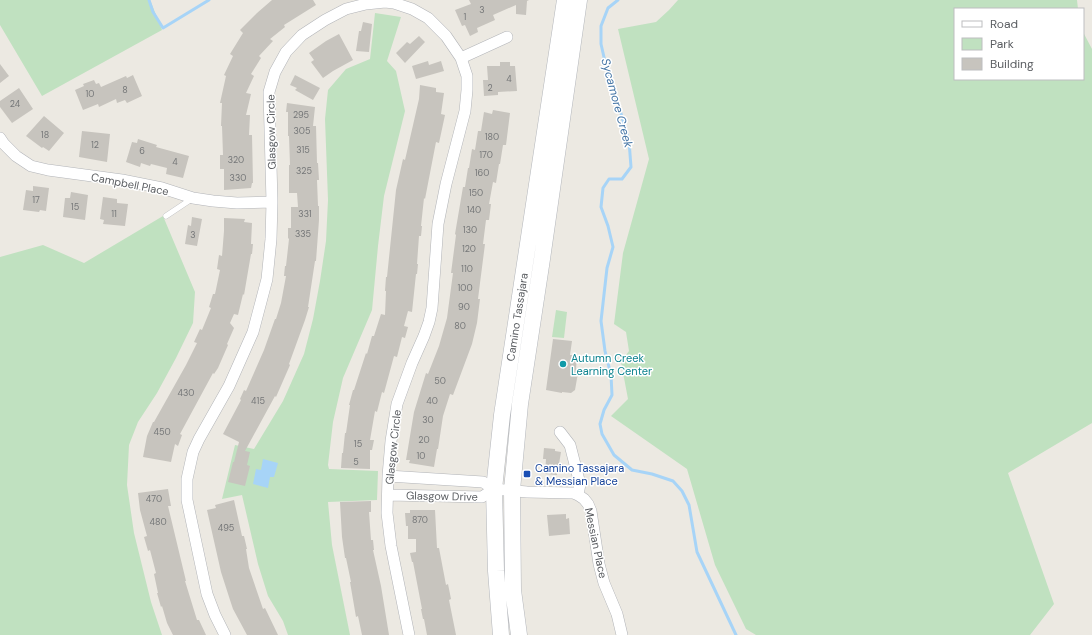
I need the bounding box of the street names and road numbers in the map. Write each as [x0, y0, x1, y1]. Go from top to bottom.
street label: Glasgow Circle [263, 94, 279, 170]
street label: Campbell Place [90, 170, 170, 198]
street label: Camino Tassajara [503, 272, 531, 362]
street label: Glasgow Circle [382, 409, 404, 485]
street label: Glasgow Drive [406, 488, 478, 504]
street label: Messian Place [582, 506, 610, 580]

